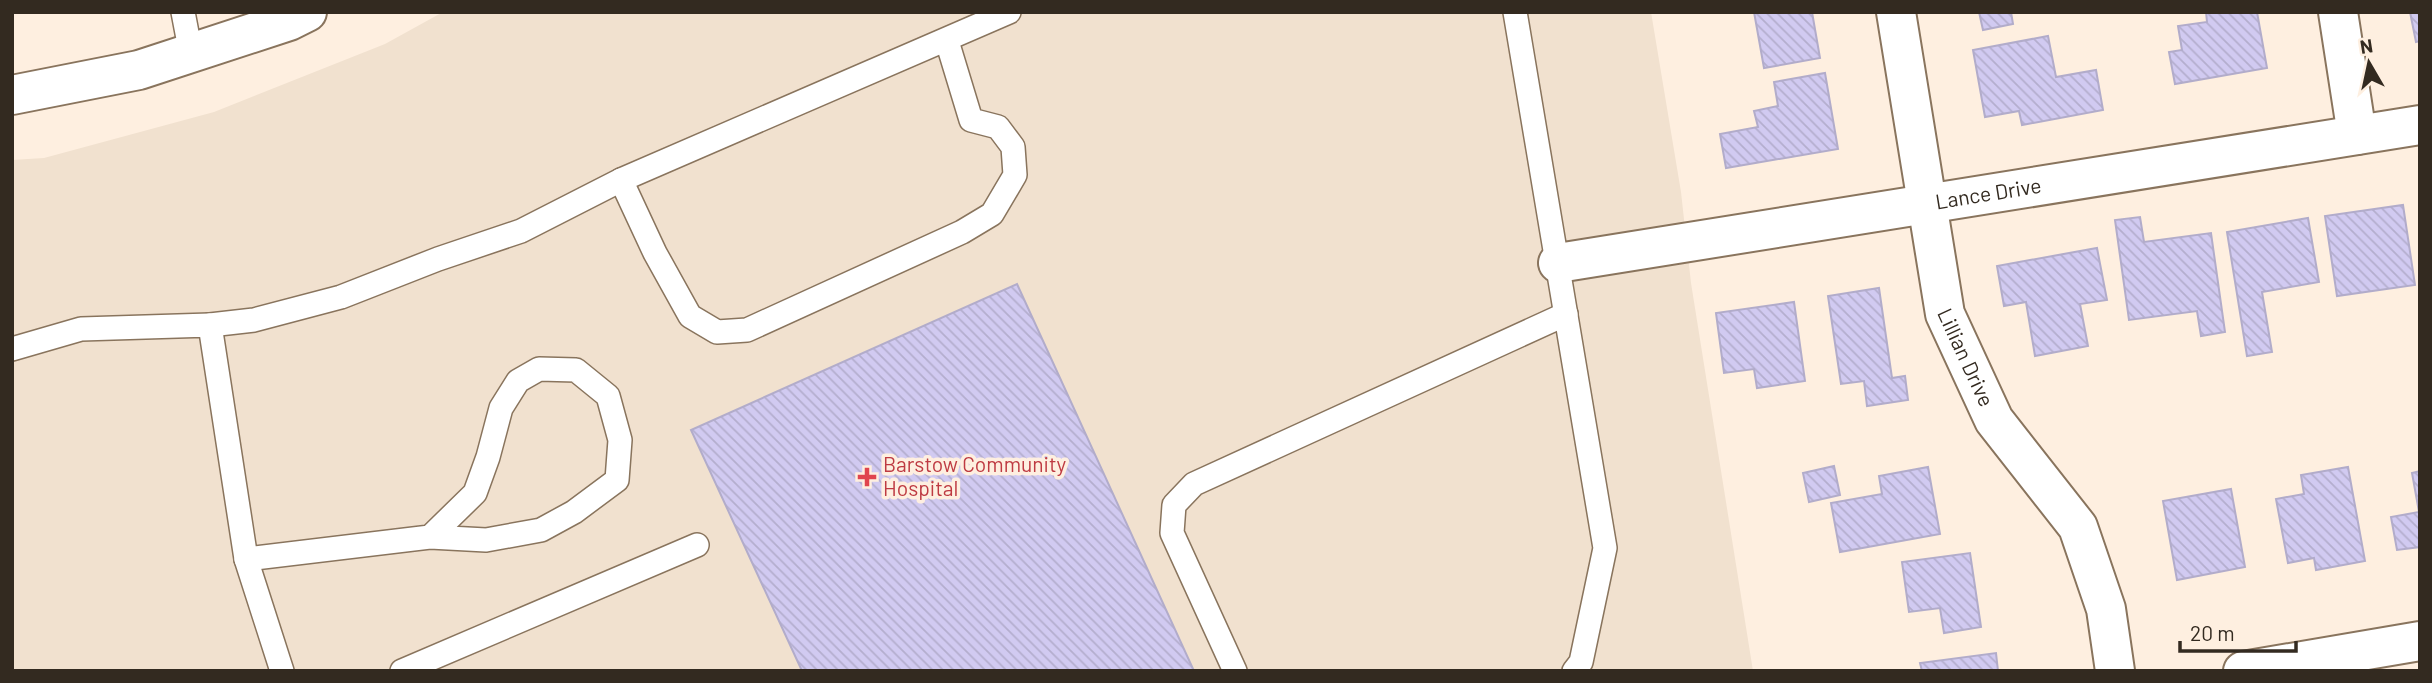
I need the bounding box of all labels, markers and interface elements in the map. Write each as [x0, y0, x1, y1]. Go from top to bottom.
north arrow [2334, 28, 2404, 98]
text: N [2358, 33, 2374, 58]
street label: Lance Drive [1934, 172, 2043, 213]
street label: Lillian Drive [1933, 304, 2000, 410]
place label: Barstow Community Hospital [883, 451, 1067, 500]
marker: Barstow Community Hospital [857, 467, 877, 487]
scale bar [2180, 610, 2296, 654]
text: 20 m [2190, 620, 2235, 645]

